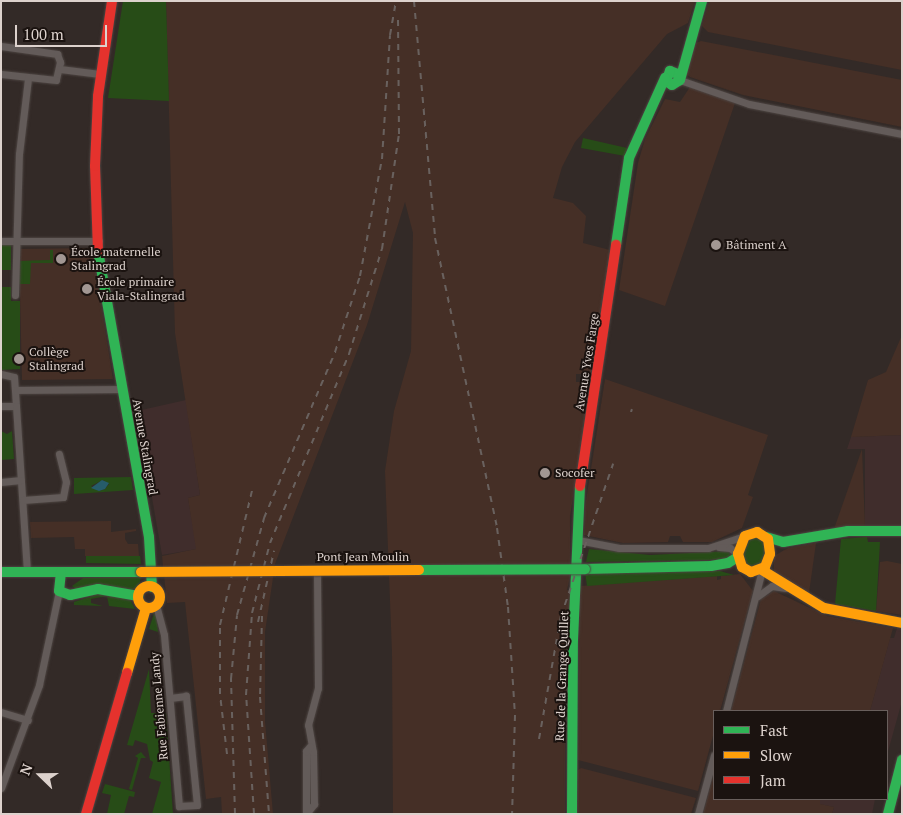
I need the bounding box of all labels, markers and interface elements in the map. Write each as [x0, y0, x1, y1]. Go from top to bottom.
scale bar [18, 15, 110, 47]
text: 100 m [23, 24, 64, 44]
place label: Bâtiment A [726, 238, 787, 252]
marker: Bâtiment A [710, 239, 722, 251]
place label: École maternelle Stalingrad [71, 245, 160, 273]
marker: École maternelle Stalingrad [55, 253, 67, 265]
place label: École primaire Viala-Stalingrad [97, 275, 185, 303]
marker: École primaire Viala-Stalingrad [81, 283, 93, 295]
street label: Avenue Yves Farge [572, 312, 602, 412]
place label: Collège Stalingrad [29, 345, 84, 373]
marker: Collège Stalingrad [13, 353, 25, 365]
street label: Avenue Stalingrad [129, 398, 161, 496]
place label: Socofer [555, 466, 595, 480]
marker: Socofer [539, 467, 551, 479]
street label: Pont Jean Moulin [317, 550, 409, 564]
street label: Rue de la Grange Quillet [553, 611, 571, 741]
street label: Rue Fabienne Landy [147, 652, 171, 760]
legend [713, 710, 888, 800]
text: Fast [760, 720, 788, 740]
text: Slow [760, 745, 792, 765]
north arrow [15, 750, 65, 800]
text: N [15, 761, 36, 778]
text: Jam [760, 770, 786, 790]

